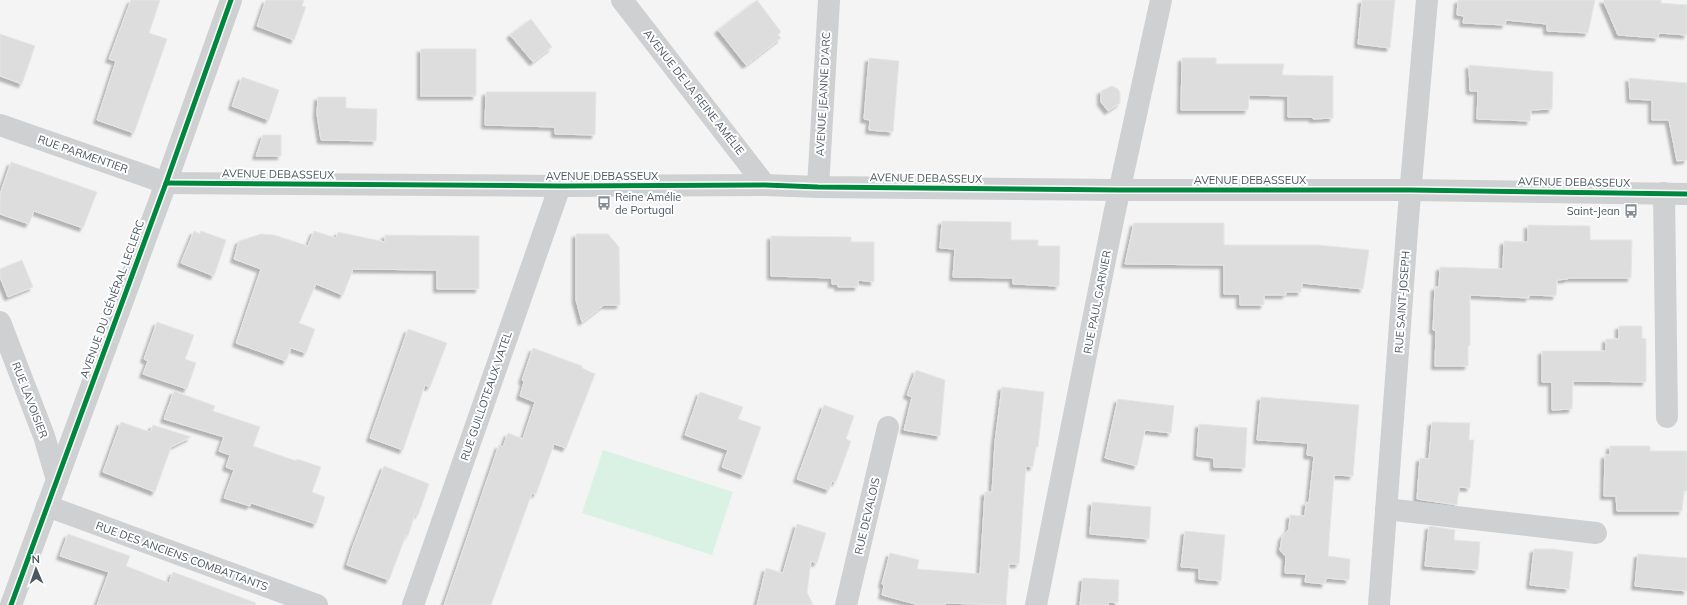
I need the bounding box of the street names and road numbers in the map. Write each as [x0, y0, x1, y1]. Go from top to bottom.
street label: AVENUE DE LA REINE AMÉLIE [641, 27, 747, 157]
street label: AVENUE JEANNE D'ARC [813, 31, 833, 157]
street label: RUE PARMENTIER [36, 132, 130, 176]
street label: AVENUE DEBASSEUX [222, 166, 335, 182]
street label: AVENUE DEBASSEUX [546, 169, 659, 183]
street label: AVENUE DEBASSEUX [870, 170, 983, 186]
street label: AVENUE DEBASSEUX [1194, 173, 1307, 187]
street label: AVENUE DEBASSEUX [1518, 174, 1631, 190]
street label: AVENUE DU GÉNÉRAL LECLERC [77, 218, 147, 380]
street label: RUE PAUL GARNIER [1080, 249, 1114, 355]
street label: RUE SAINT-JOSEPH [1391, 250, 1413, 354]
street label: RUE GUILLOTEAUX VATEL [457, 329, 515, 463]
street label: RUE LAVOISIER [9, 360, 51, 441]
street label: RUE DEVALOIS [851, 476, 883, 556]
street label: RUE DES ANCIENS COMBATTANTS [94, 518, 270, 594]

